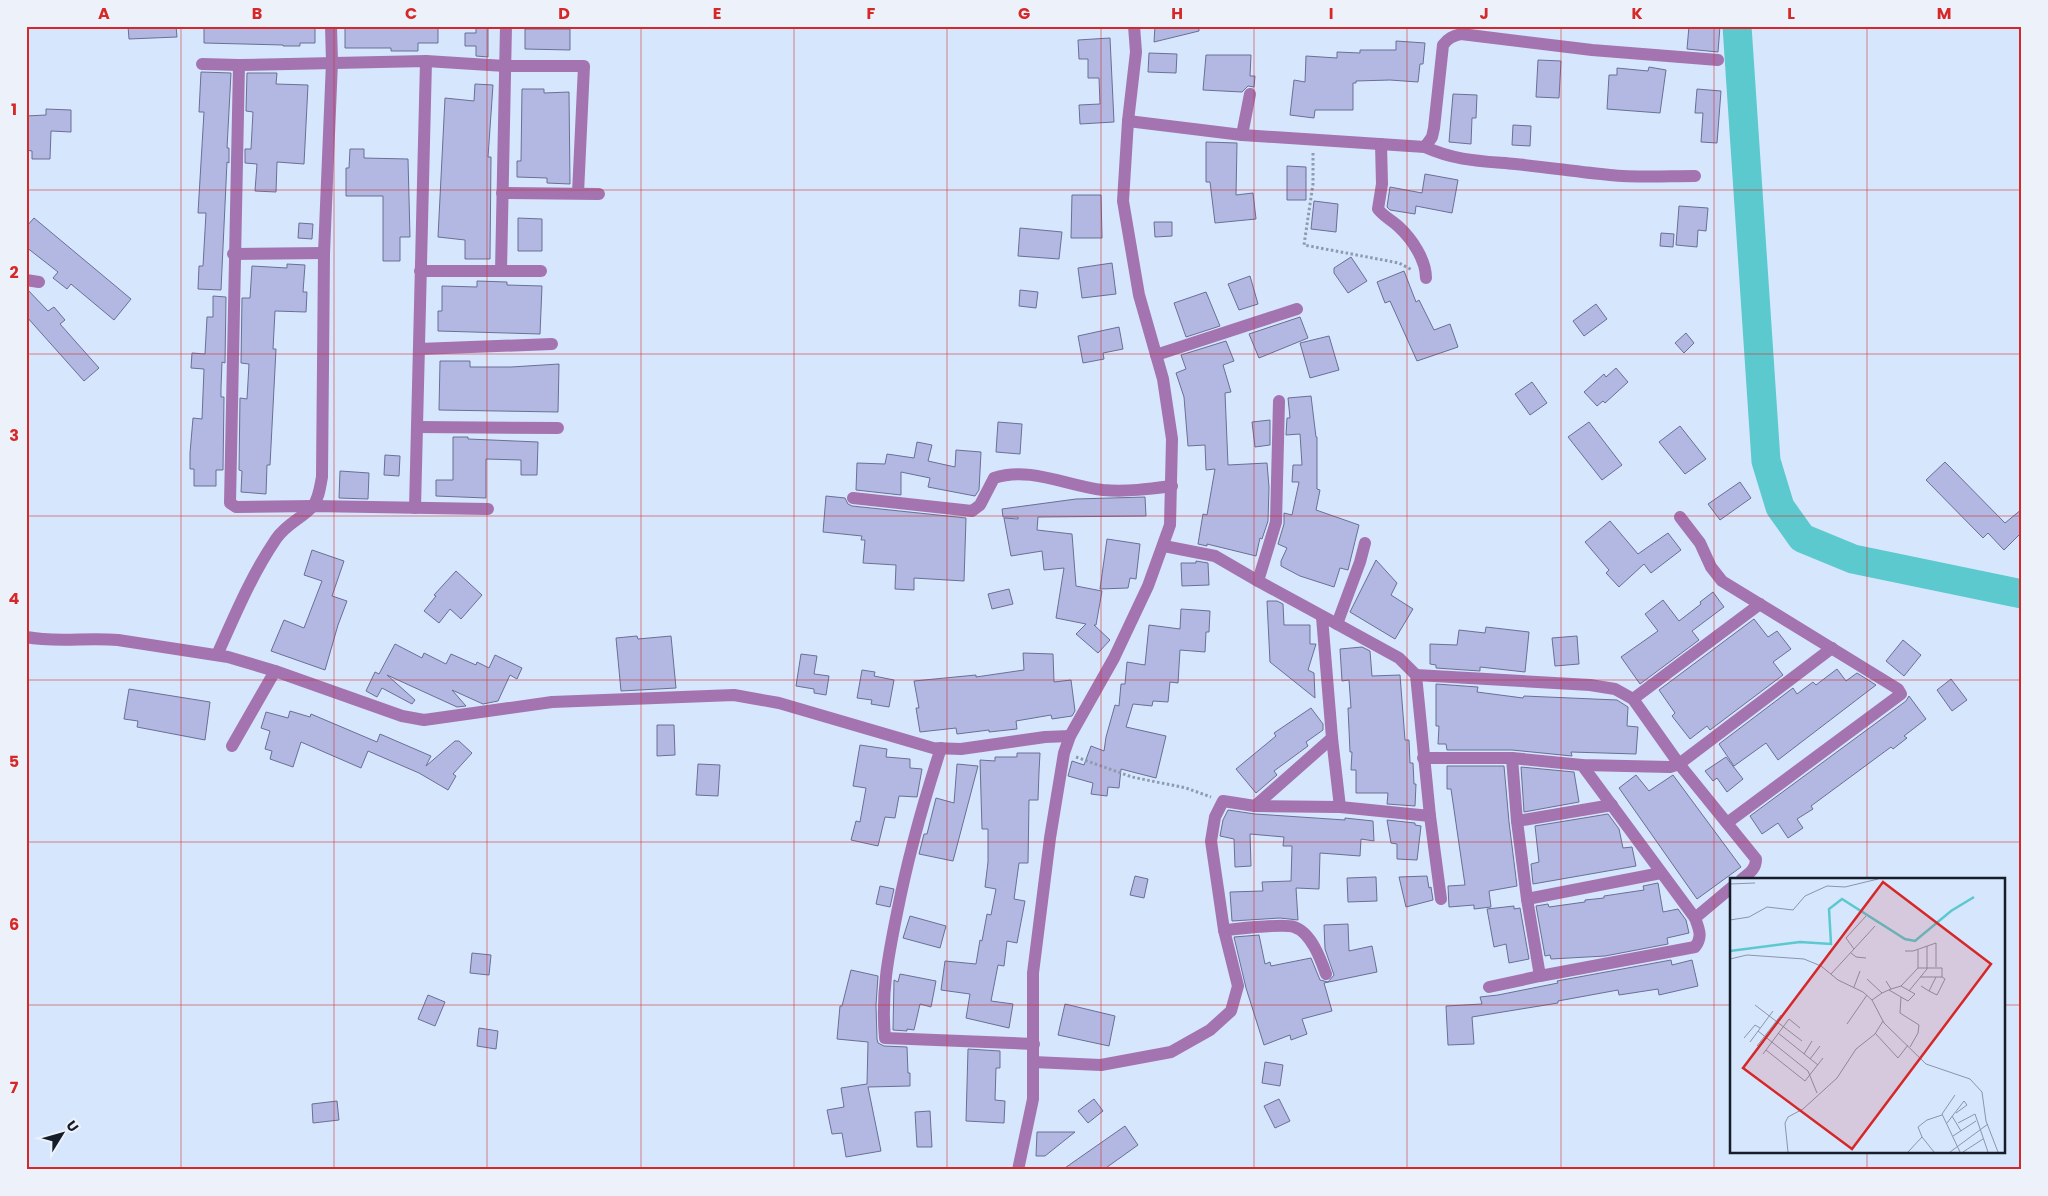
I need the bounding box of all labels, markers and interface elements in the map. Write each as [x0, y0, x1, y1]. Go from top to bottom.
text: A [98, 2, 110, 25]
text: B [252, 2, 262, 25]
text: C [405, 2, 417, 25]
text: D [558, 2, 570, 25]
text: E [713, 2, 721, 25]
text: F [867, 2, 876, 25]
text: G [1018, 2, 1030, 25]
text: H [1171, 2, 1183, 25]
text: I [1329, 2, 1333, 25]
text: J [1479, 2, 1489, 25]
text: K [1631, 2, 1643, 25]
text: L [1787, 2, 1795, 25]
text: M [1937, 2, 1951, 25]
text: 1 [11, 98, 17, 121]
text: 2 [9, 261, 19, 284]
text: 3 [9, 424, 19, 447]
text: 4 [9, 587, 20, 610]
text: 5 [9, 750, 19, 773]
inset map [1730, 878, 2006, 1154]
text: 6 [9, 913, 19, 936]
text: 7 [10, 1076, 19, 1099]
north arrow [38, 1108, 88, 1158]
text: U [61, 1116, 83, 1136]

